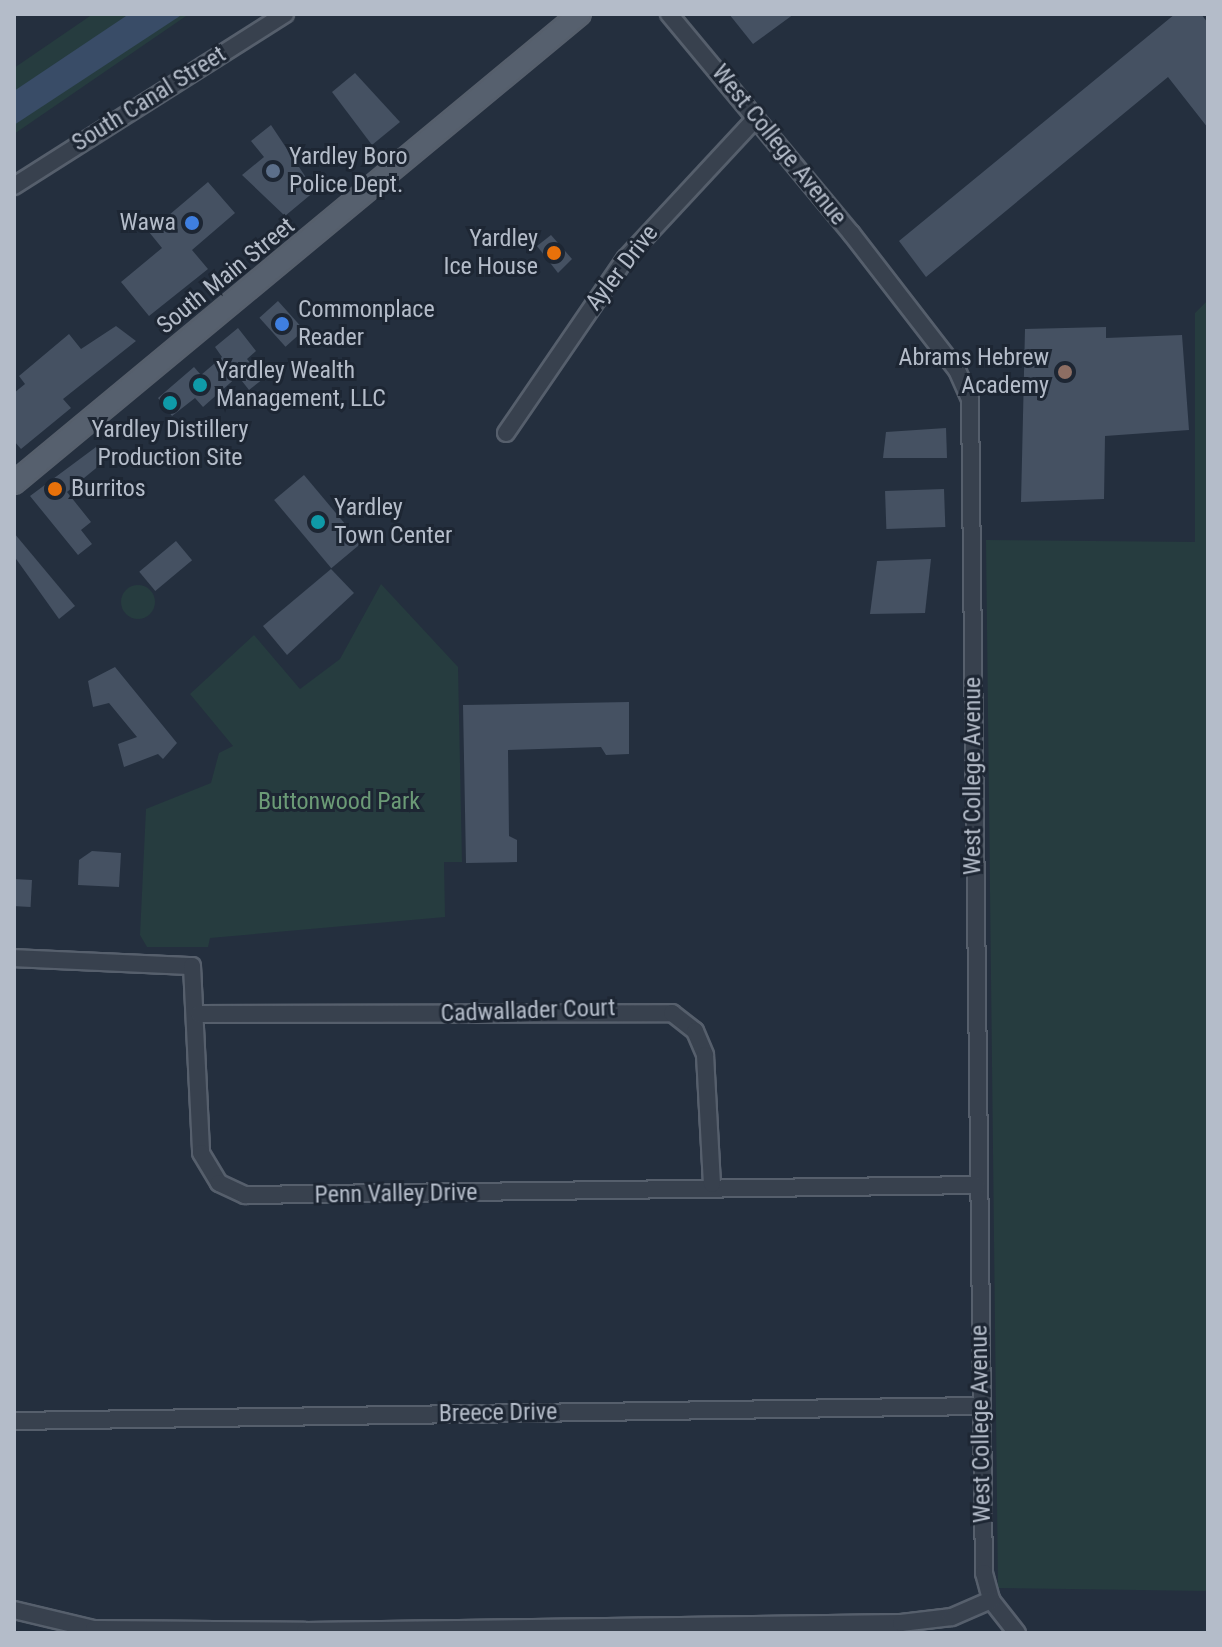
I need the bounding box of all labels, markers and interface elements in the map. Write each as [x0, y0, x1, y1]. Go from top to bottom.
street label: South Canal Street [67, 40, 231, 158]
street label: West College Avenue [705, 59, 853, 231]
place label: Yardley Boro Police Dept. [289, 143, 408, 199]
marker: Yardley Boro Police Dept. [264, 162, 282, 180]
place label: Wawa [120, 209, 176, 237]
street label: South Main Street [151, 212, 301, 340]
marker: Wawa [183, 214, 201, 232]
street label: Ayler Drive [580, 219, 664, 317]
place label: Yardley Ice House [443, 225, 538, 281]
marker: Yardley Ice House [545, 244, 563, 262]
place label: Commonplace Reader [298, 296, 435, 352]
marker: Commonplace Reader [273, 315, 291, 333]
place label: Abrams Hebrew Academy [899, 344, 1049, 400]
place label: Yardley Wealth Management, LLC [216, 357, 386, 413]
marker: Abrams Hebrew Academy [1056, 363, 1074, 381]
marker: Yardley Wealth Management, LLC [191, 376, 209, 394]
marker: Yardley Distillery Production Site [161, 394, 179, 412]
place label: Yardley Distillery Production Site [92, 416, 248, 472]
place label: Burritos [71, 475, 146, 503]
marker: Burritos [46, 480, 64, 498]
place label: Yardley Town Center [334, 494, 452, 550]
marker: Yardley Town Center [309, 513, 327, 531]
street label: West College Avenue [959, 677, 987, 875]
park label: Buttonwood Park [258, 788, 420, 816]
street label: Cadwallader Court [440, 994, 616, 1028]
street label: Penn Valley Drive [314, 1178, 478, 1210]
street label: West College Avenue [965, 1325, 997, 1523]
street label: Breece Drive [439, 1398, 557, 1428]

